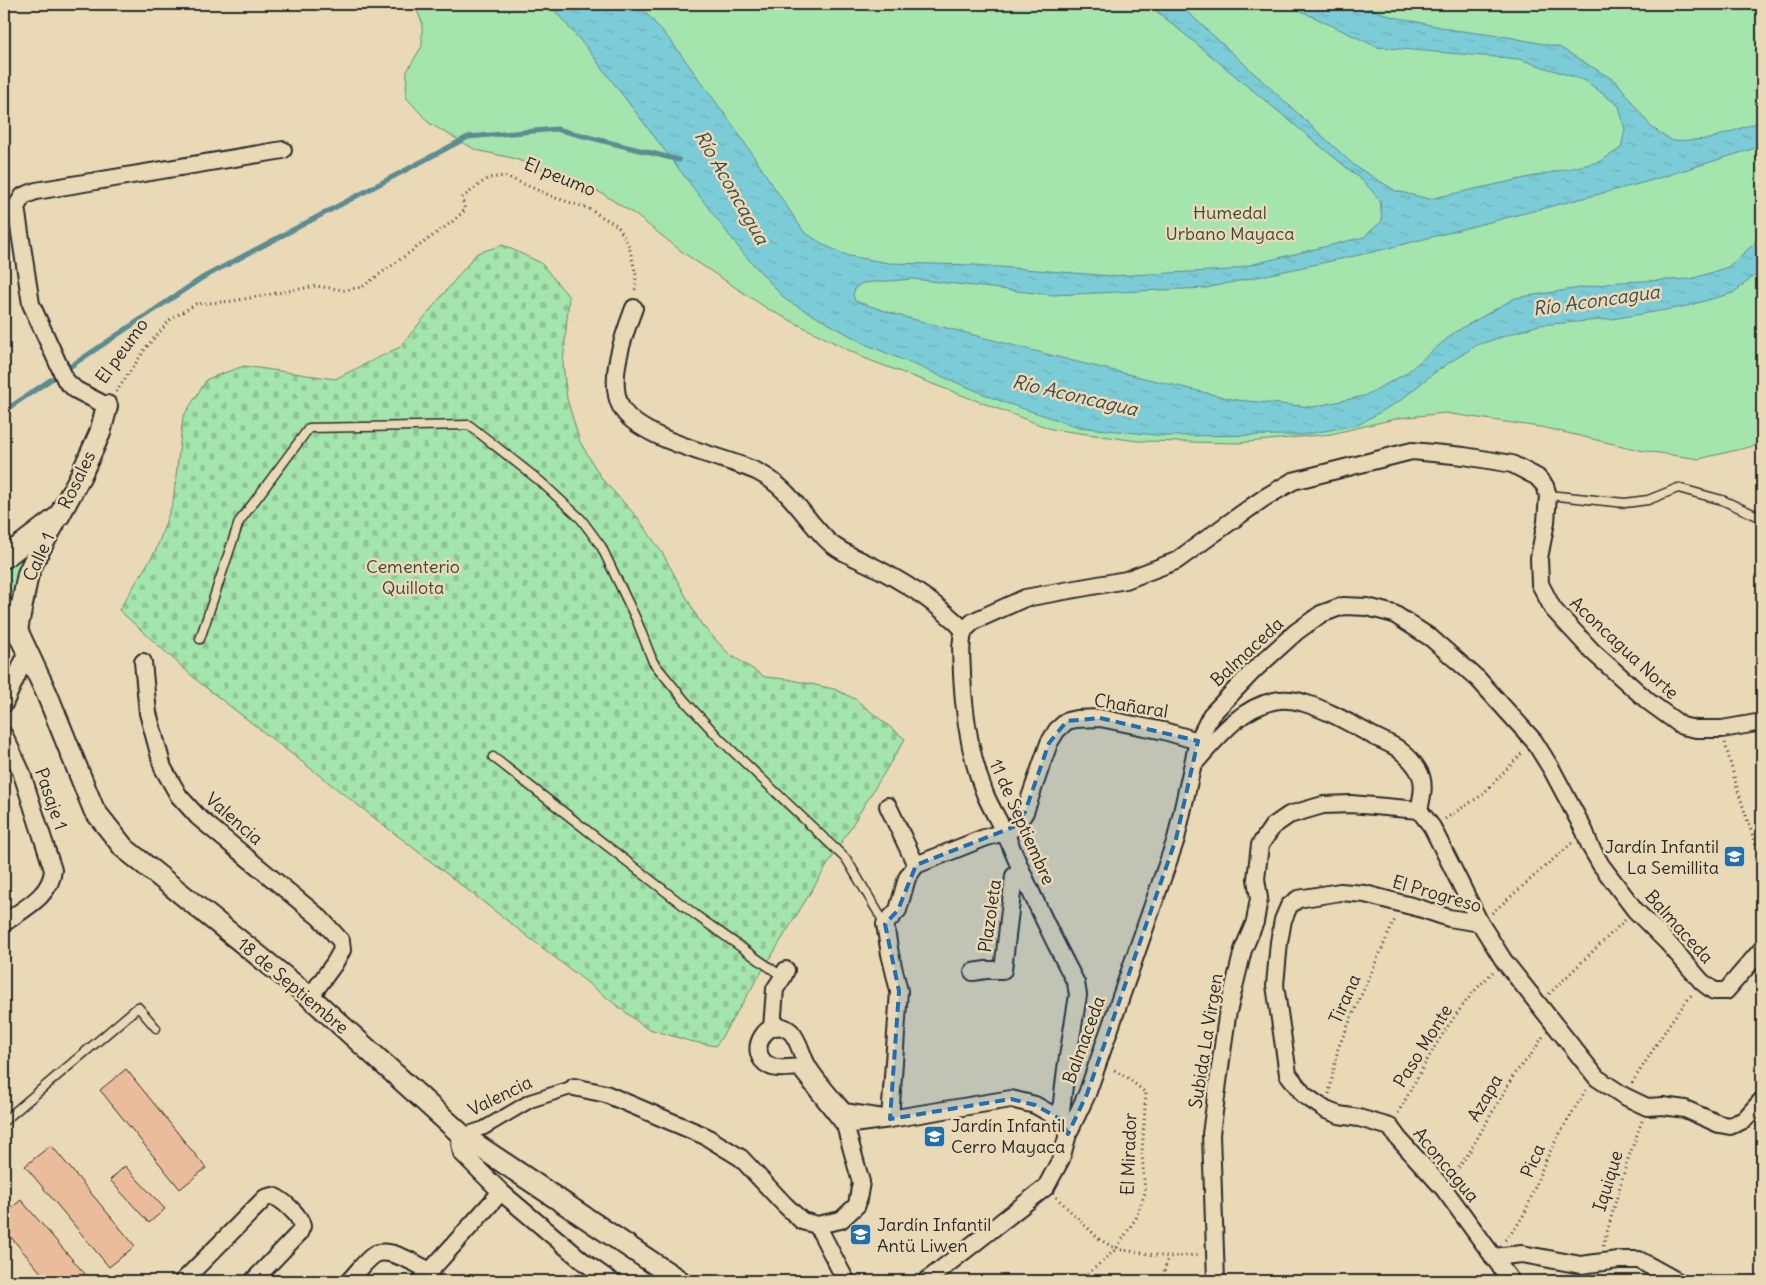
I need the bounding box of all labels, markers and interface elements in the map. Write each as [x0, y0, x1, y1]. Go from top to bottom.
water label: Río Aconcagua [690, 126, 775, 249]
street label: El peumo [521, 152, 599, 201]
park label: Humedal Urbano Mayaca [1166, 201, 1294, 245]
water label: Río Aconcagua [1531, 279, 1662, 321]
street label: El peumo [90, 313, 153, 388]
water label: Río Aconcagua [1010, 369, 1141, 421]
street label: Rosales [53, 447, 100, 513]
street label: Calle 1 [18, 529, 59, 585]
park label: Cementerio Quillota [366, 555, 460, 599]
street label: Aconcagua Norte [1565, 591, 1684, 704]
street label: Balmaceda [1205, 612, 1288, 691]
street label: Chañaral [1092, 688, 1170, 723]
street label: 11 de Septiembre [985, 755, 1060, 888]
street label: Pasaje 1 [30, 765, 73, 833]
street label: Valencia [201, 787, 268, 850]
place label: Jardín Infantil La Semillita [1605, 835, 1719, 879]
school or university icon: Jardín Infantil La Semillita [1723, 845, 1747, 869]
street label: El Progreso [1390, 870, 1484, 917]
street label: Plazoleta [973, 878, 1006, 954]
street label: Balmaceda [1640, 885, 1719, 968]
street label: 18 de Septiembre [233, 932, 354, 1039]
street label: Tirana [1324, 971, 1366, 1027]
street label: Subida La Virgen [1183, 972, 1228, 1110]
street label: Balmaceda [1057, 993, 1110, 1087]
street label: Paso Monte [1388, 1000, 1457, 1092]
street label: Valencia [464, 1070, 536, 1121]
street label: Azapa [1462, 1070, 1507, 1126]
street label: El Mirador [1116, 1112, 1141, 1196]
place label: Jardín Infantil Cerro Mayaca [951, 1114, 1065, 1158]
street label: Aconcagua [1408, 1122, 1484, 1207]
school or university icon: Jardín Infantil Cerro Mayaca [923, 1124, 947, 1148]
street label: Pica [1515, 1141, 1550, 1181]
street label: Iquique [1587, 1148, 1628, 1214]
place label: Jardín Infantil Antü Liwen [877, 1213, 991, 1257]
school or university icon: Jardín Infantil Antü Liwen [849, 1223, 873, 1247]

